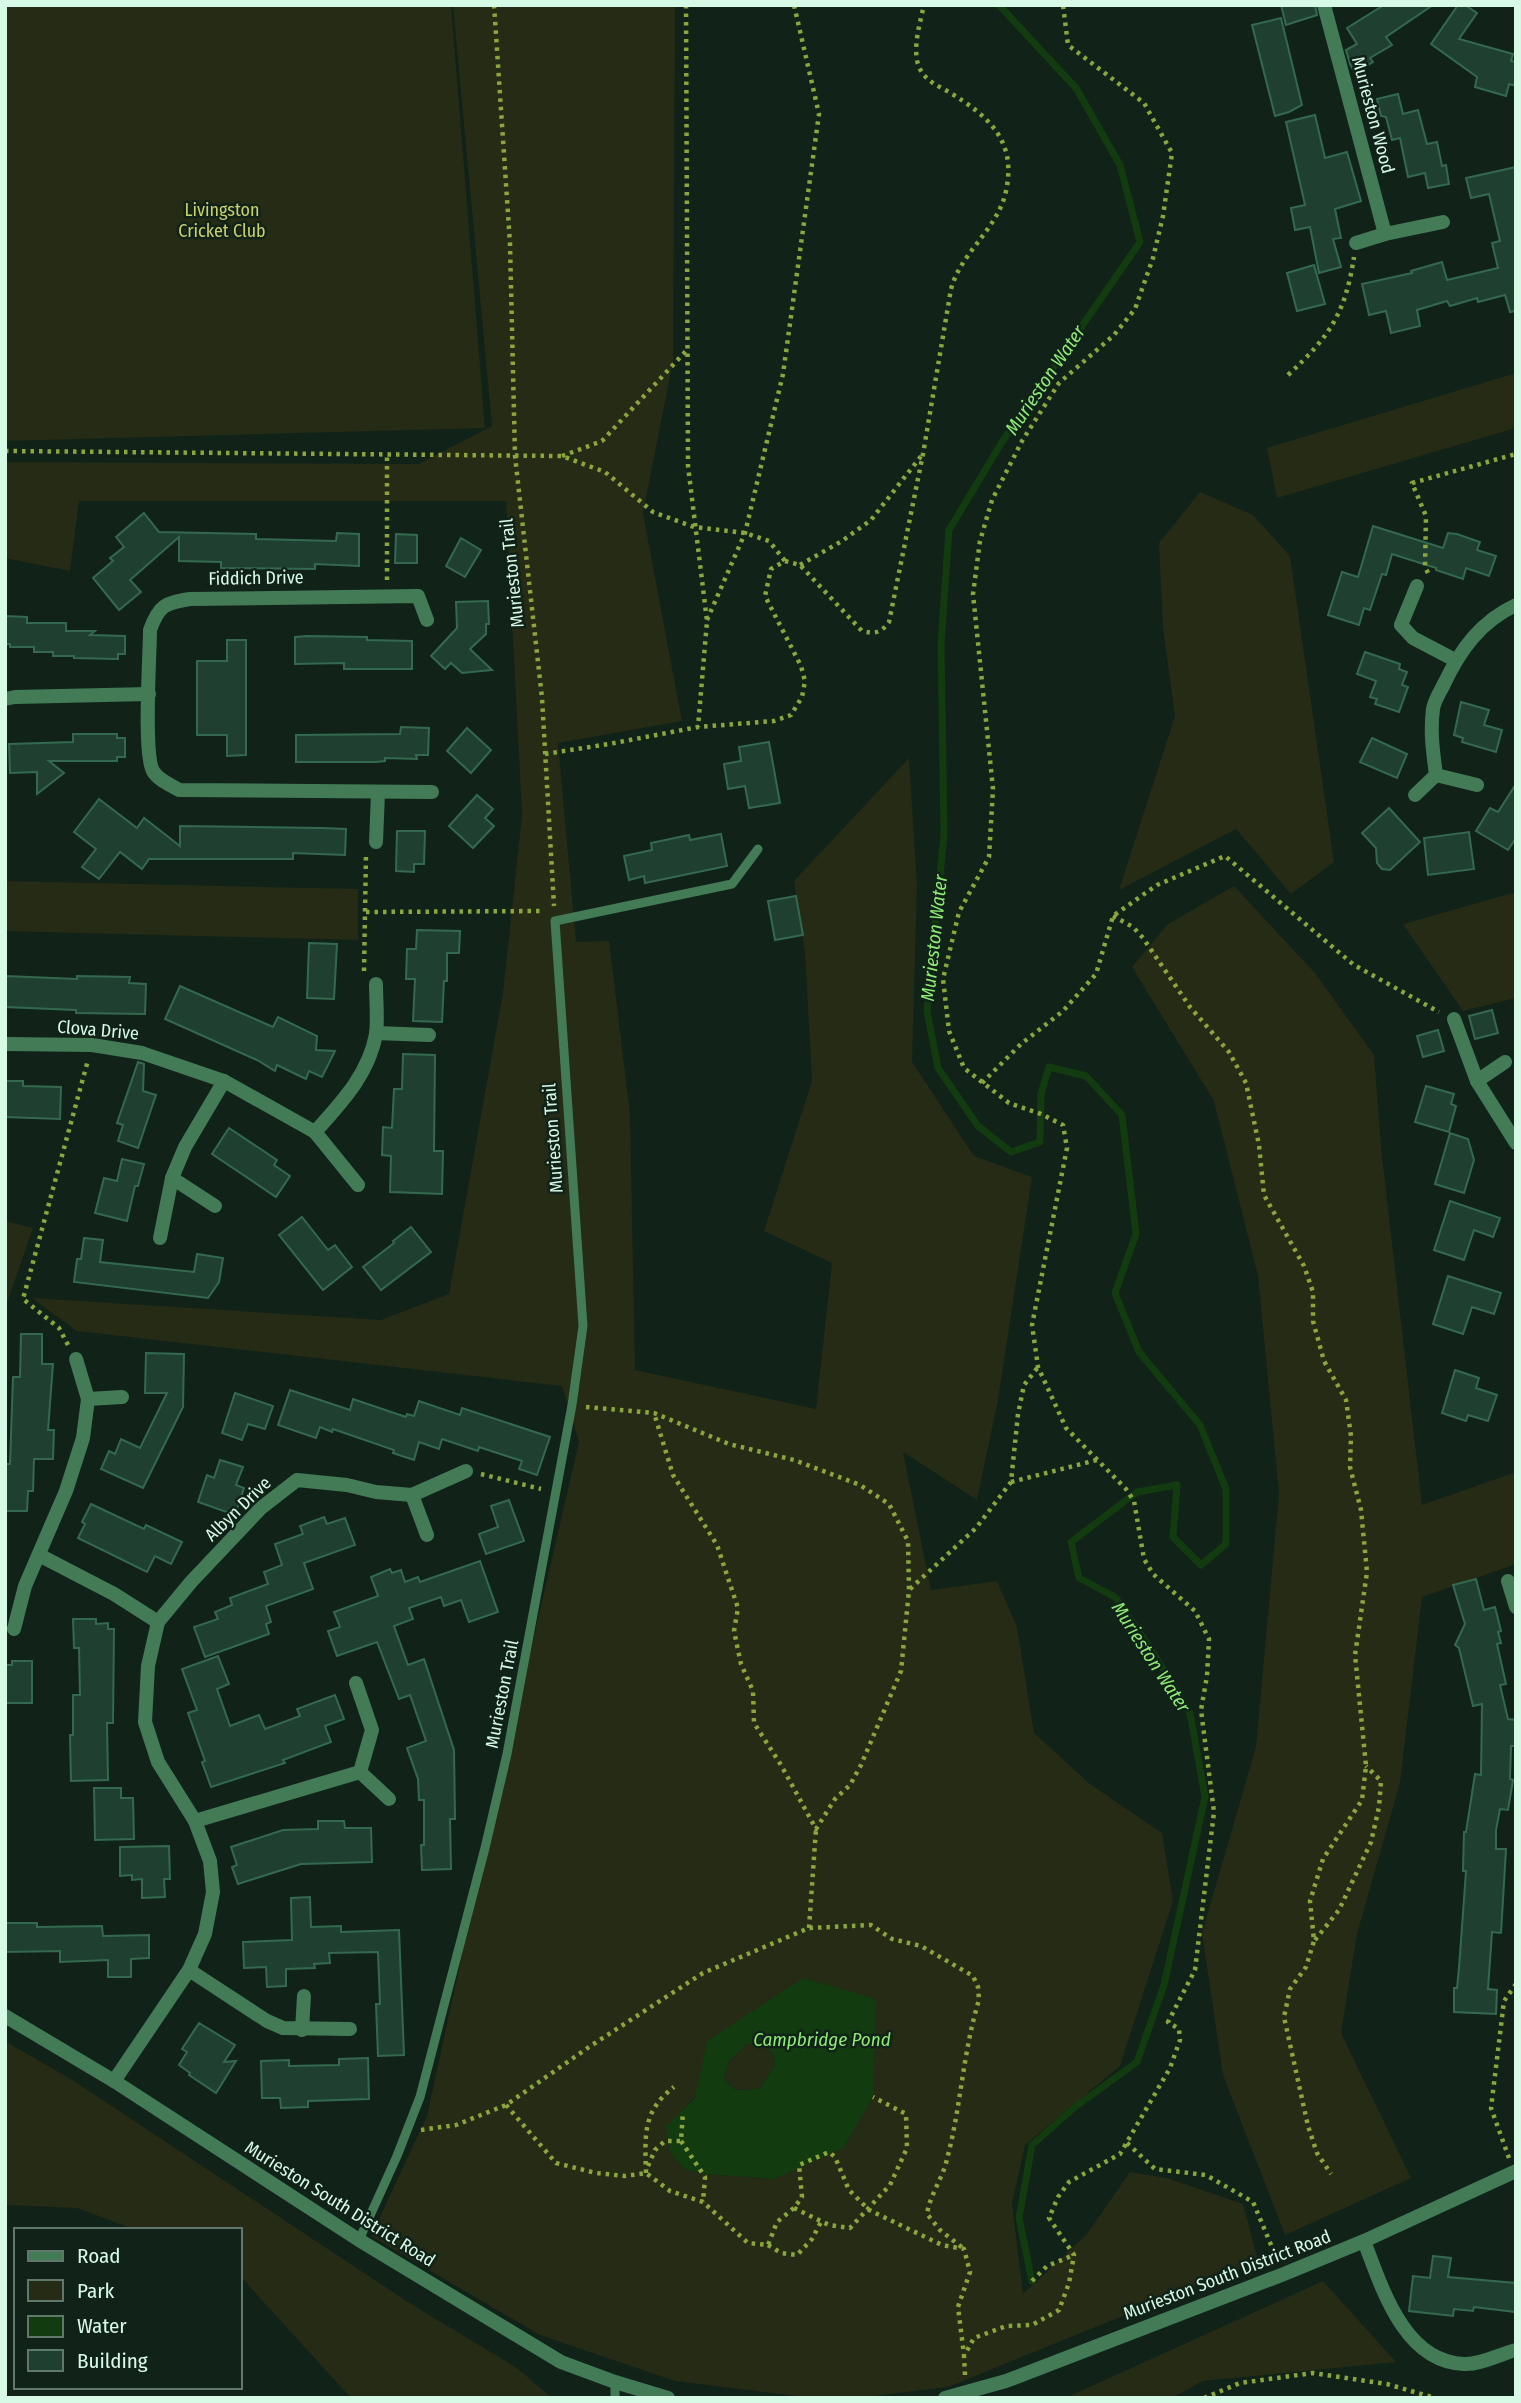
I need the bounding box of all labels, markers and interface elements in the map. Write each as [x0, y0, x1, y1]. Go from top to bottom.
street label: Murieston Wood [1347, 54, 1399, 176]
park label: Livingston Cricket Club [178, 199, 266, 242]
water label: Murieston Water [1000, 320, 1091, 439]
street label: Murieston Trail [495, 517, 529, 629]
street label: Fiddich Drive [208, 566, 304, 590]
water label: Murieston Water [916, 872, 952, 1002]
street label: Clova Drive [56, 1015, 140, 1045]
street label: Murieston Trail [538, 1082, 568, 1194]
street label: Albyn Drive [200, 1472, 276, 1546]
water label: Murieston Water [1107, 1598, 1196, 1718]
street label: Murieston Trail [481, 1638, 523, 1750]
water label: Campbridge Pond [753, 2028, 891, 2051]
street label: Murieston South District Road [241, 2136, 439, 2272]
street label: Murieston South District Road [1120, 2225, 1334, 2325]
legend [14, 2228, 242, 2389]
text: Road [77, 2243, 121, 2269]
text: Park [77, 2278, 115, 2304]
text: Water [77, 2313, 127, 2339]
text: Building [77, 2348, 148, 2374]

